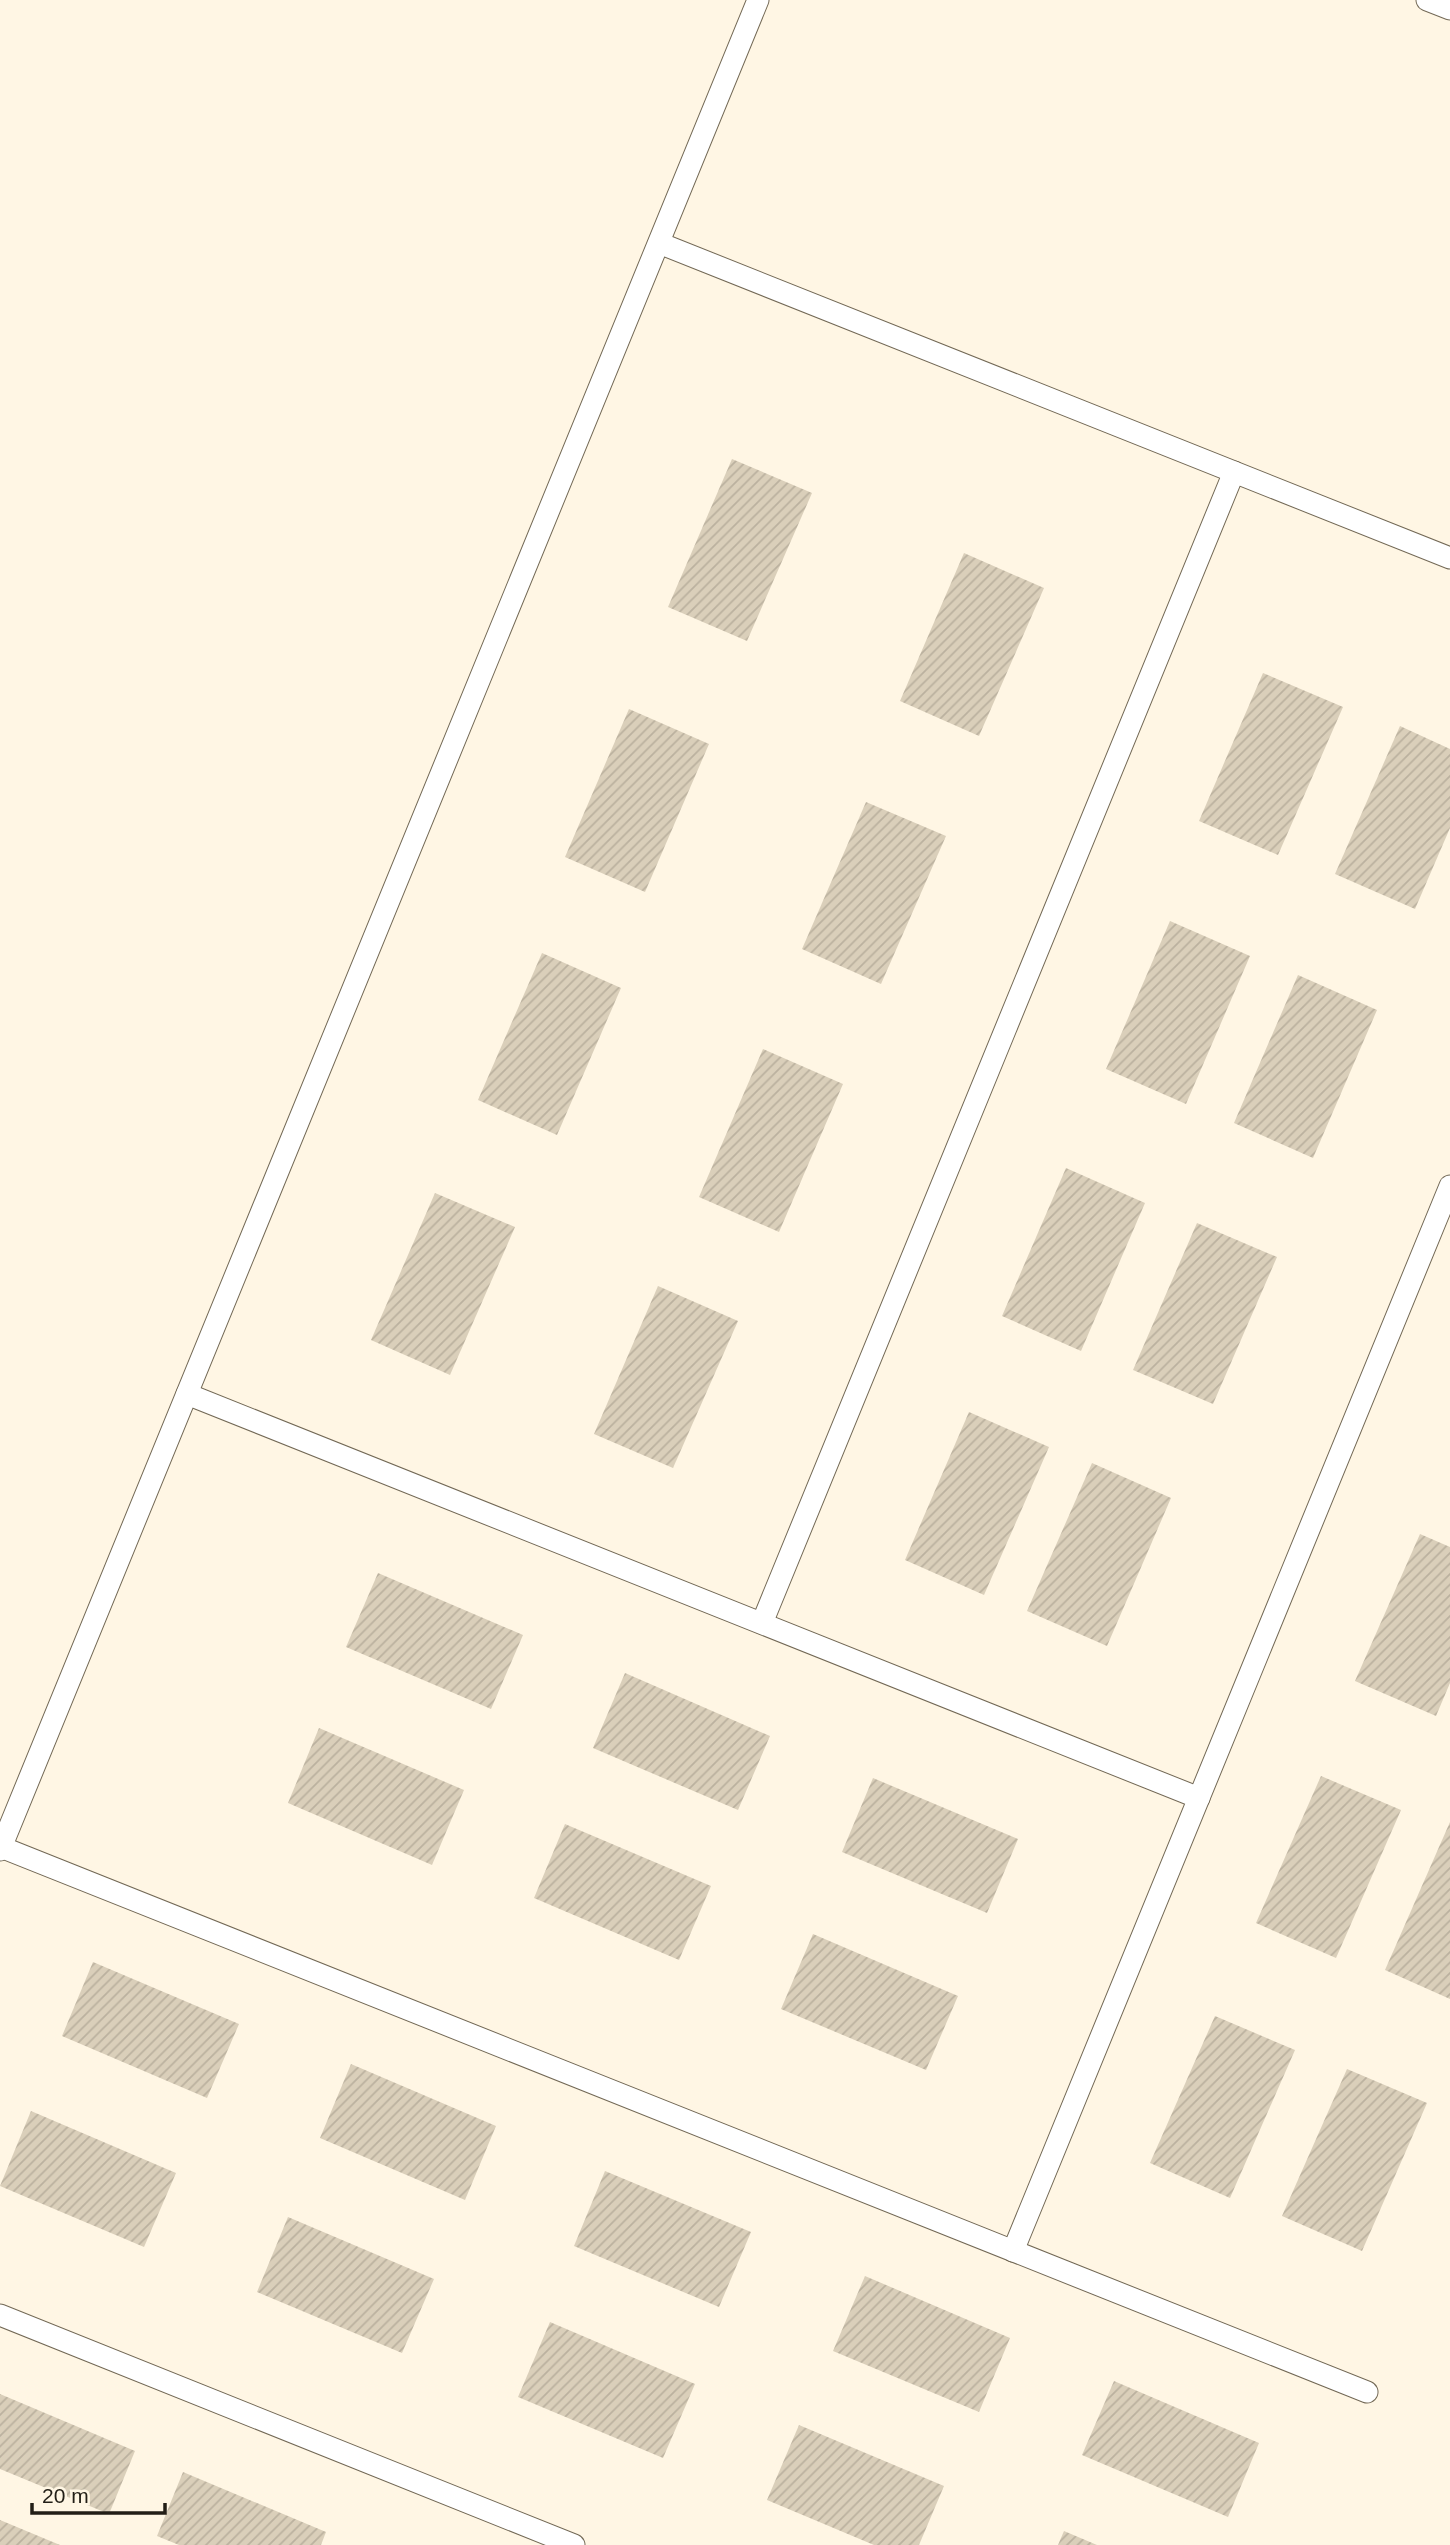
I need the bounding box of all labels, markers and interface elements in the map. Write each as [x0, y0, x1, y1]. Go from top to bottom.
scale bar [32, 2472, 164, 2516]
text: 20 m [42, 2484, 89, 2507]

